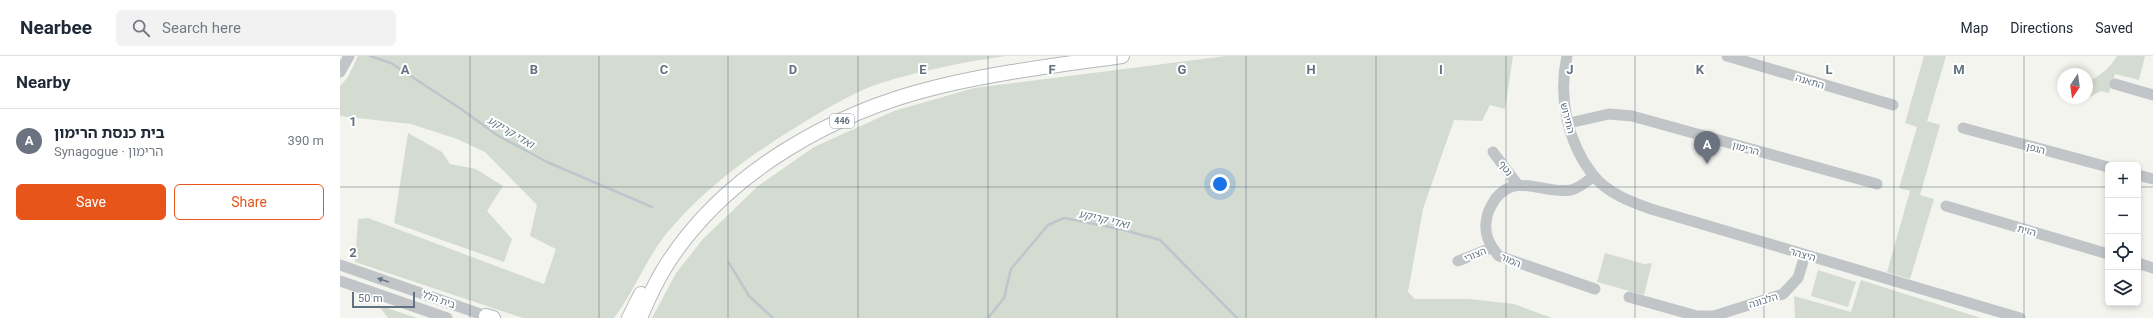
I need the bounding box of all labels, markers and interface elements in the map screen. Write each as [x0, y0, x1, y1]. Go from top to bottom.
search box [116, 10, 396, 46]
text: Nearbee [20, 16, 92, 39]
icon: search [130, 17, 152, 39]
text: Search here [162, 19, 241, 37]
text: Map [1961, 20, 1988, 36]
text: Directions [2010, 20, 2073, 36]
text: Saved [2095, 20, 2133, 36]
text: A [401, 62, 410, 77]
text: B [530, 62, 538, 77]
text: C [660, 62, 669, 77]
text: D [789, 62, 797, 77]
text: E [919, 62, 927, 77]
text: F [1048, 62, 1056, 77]
text: G [1178, 62, 1187, 77]
text: H [1306, 62, 1316, 77]
text: I [1439, 62, 1443, 77]
text: J [1566, 62, 1574, 77]
text: K [1696, 62, 1705, 77]
text: L [1825, 62, 1833, 77]
text: M [1953, 62, 1965, 77]
north arrow [2057, 68, 2093, 104]
text: Nearby [16, 72, 71, 92]
street label: התאנה [1794, 72, 1826, 91]
street label: התירוש [1558, 102, 1577, 135]
text: 1 [349, 114, 357, 129]
water label: ואדי קריקע [485, 114, 538, 152]
road number: 446 [830, 114, 854, 128]
text: בית כנסת הרימון [54, 124, 165, 142]
pin: A [1694, 131, 1720, 164]
text: A [25, 133, 33, 148]
text: 390 m [287, 133, 324, 148]
street label: הרימון [1731, 139, 1760, 158]
street label: הגפן [2025, 141, 2047, 156]
text: Synagogue · הרימון [54, 144, 164, 159]
street label: נטף [1496, 159, 1515, 178]
map controls [2105, 162, 2141, 306]
button: + [2105, 162, 2141, 198]
your location [1210, 174, 1230, 194]
button: Save [16, 184, 166, 220]
button: Share [174, 184, 324, 220]
button: − [2105, 198, 2141, 234]
water label: ואדי קריקע [1077, 207, 1132, 232]
street label: הזית [2016, 223, 2038, 238]
button: locate [2105, 234, 2141, 270]
text: 2 [349, 245, 357, 260]
street label: הצורי [1463, 245, 1488, 264]
street label: היצהר [1789, 246, 1817, 263]
street label: המור [1499, 251, 1523, 270]
button: layers [2105, 270, 2141, 306]
one-way arrow [377, 277, 389, 283]
street label: בית הלל [421, 289, 457, 310]
scale bar [352, 290, 415, 309]
street label: הלבונה [1747, 291, 1779, 310]
text: 50 m [358, 292, 383, 305]

